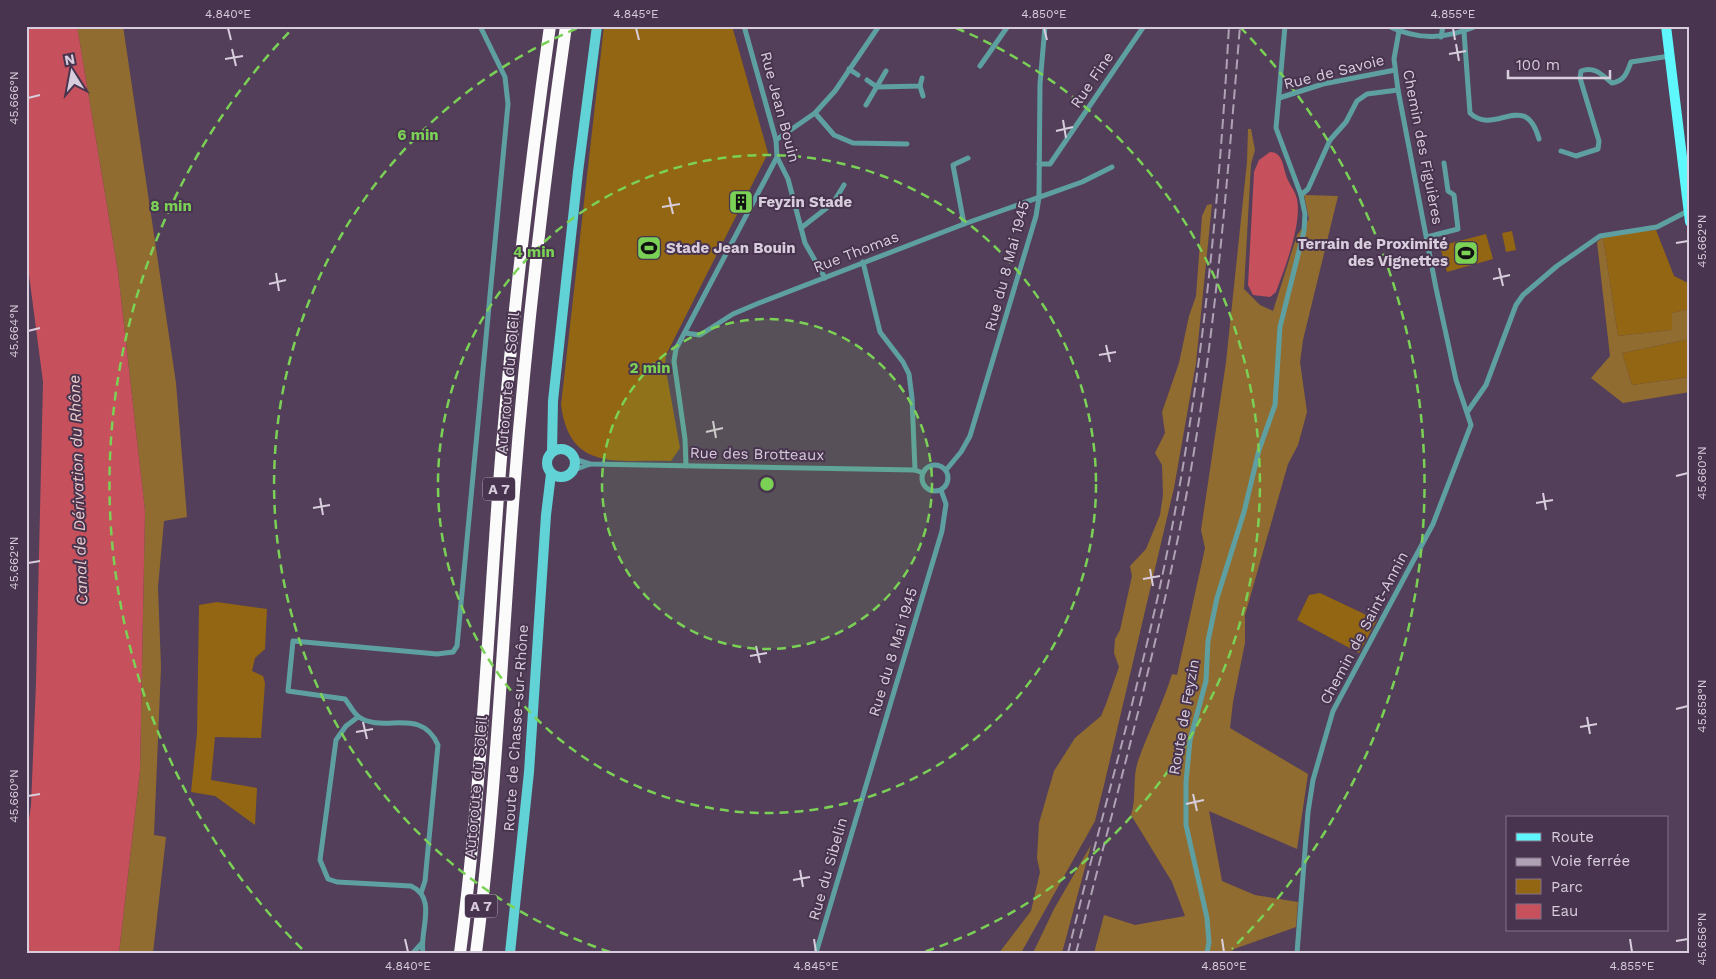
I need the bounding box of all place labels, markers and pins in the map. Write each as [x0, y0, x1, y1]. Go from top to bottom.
building icon: Feyzin Stade [728, 189, 754, 215]
place label: Feyzin Stade [758, 193, 852, 211]
sports icon: Stade Jean Bouin [636, 235, 662, 261]
place label: Terrain de Proximité des Vignettes [1297, 235, 1448, 270]
place label: Stade Jean Bouin [666, 239, 796, 257]
sports icon: Terrain de Proximité des Vignettes [1453, 240, 1479, 266]
centre of rings [758, 475, 776, 493]

